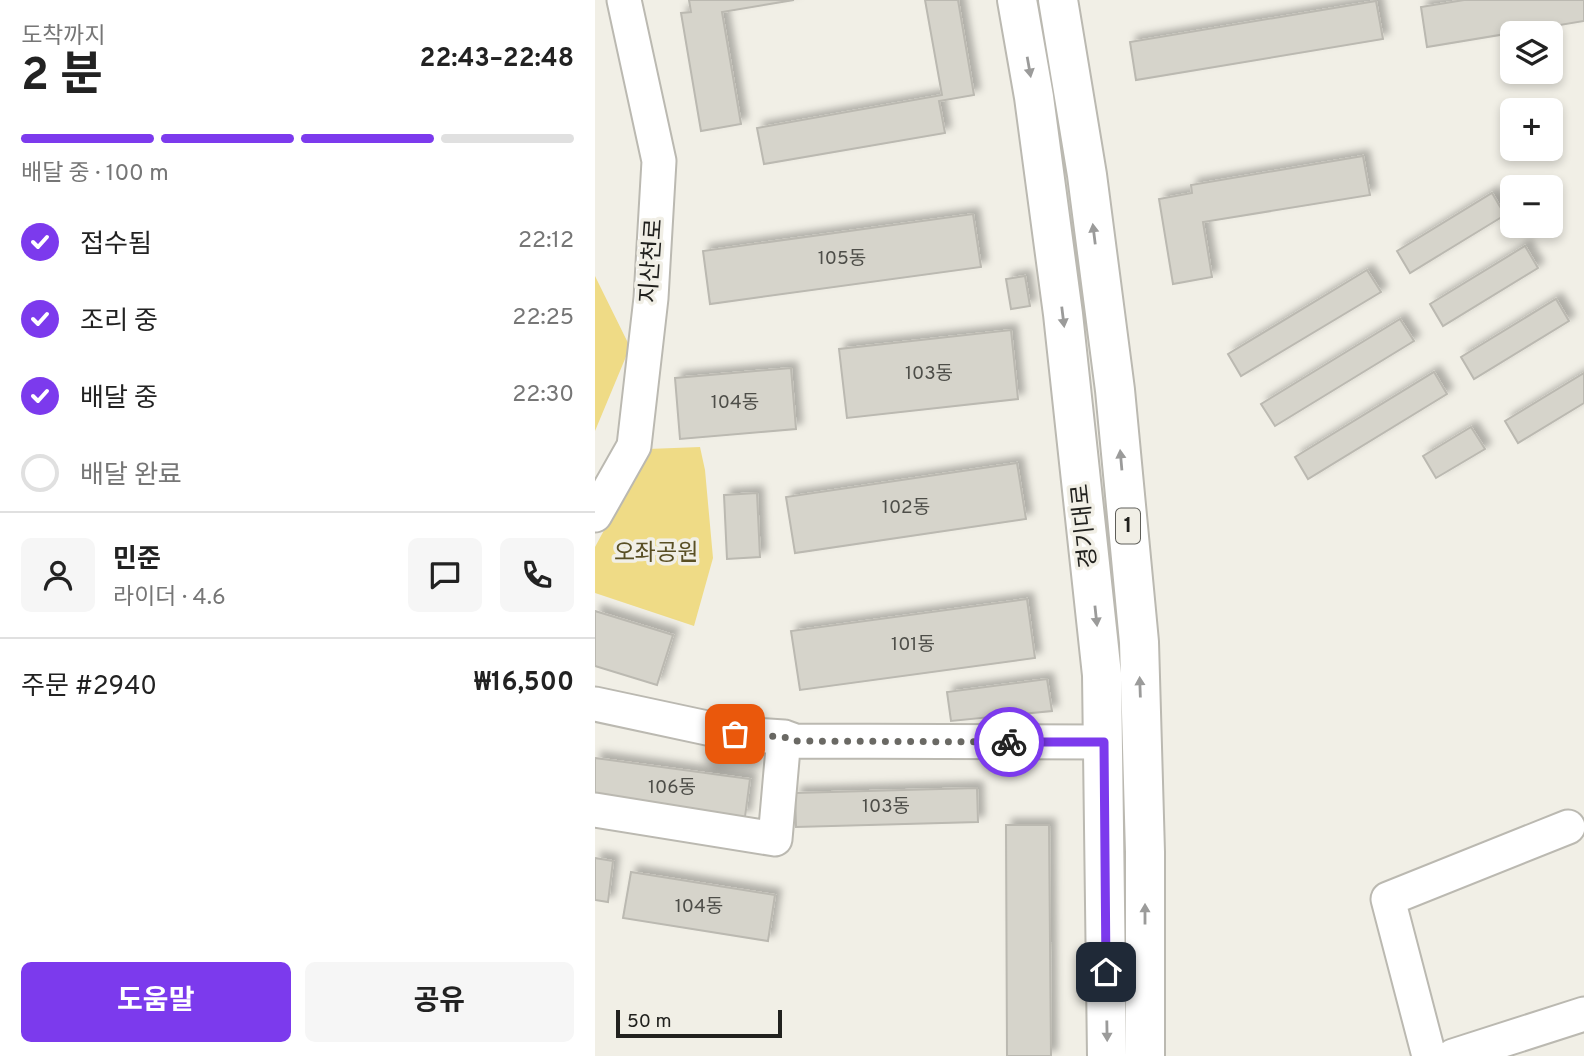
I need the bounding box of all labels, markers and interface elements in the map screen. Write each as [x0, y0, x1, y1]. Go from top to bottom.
map controls [1500, 21, 1563, 238]
button: layers [1500, 21, 1563, 84]
text: 도착까지 [21, 23, 106, 52]
text: 22:43–22:48 [420, 43, 574, 76]
text: 2 분 [21, 48, 103, 107]
one-way arrow [1024, 56, 1035, 78]
button: + [1500, 98, 1563, 161]
text: 배달 중 · 100 m [21, 160, 169, 189]
button: − [1500, 175, 1563, 238]
street label: 지산천로 [636, 218, 670, 304]
icon: check [21, 223, 59, 261]
one-way arrow [1089, 223, 1100, 245]
text: 22:12 [518, 227, 574, 256]
text: 접수됨 [80, 229, 152, 262]
house number: 105동 [818, 247, 866, 271]
icon: check [21, 300, 59, 338]
text: 22:25 [512, 304, 574, 333]
text: 조리 중 [80, 306, 158, 339]
one-way arrow [1058, 306, 1069, 328]
house number: 103동 [905, 362, 953, 386]
icon: check [21, 377, 59, 415]
text: 22:30 [512, 381, 574, 410]
text: 배달 중 [80, 383, 158, 416]
house number: 104동 [711, 391, 759, 415]
one-way arrow [1116, 449, 1127, 471]
text: 배달 완료 [80, 460, 182, 493]
street label: 경기대로 [1067, 482, 1105, 570]
house number: 102동 [882, 496, 930, 520]
road number: 1 [1116, 508, 1140, 544]
button: person [21, 538, 95, 612]
button: chat [408, 538, 482, 612]
button: phone [500, 538, 574, 612]
park label: 오좌공원 [614, 540, 698, 569]
text: 민준 [113, 544, 161, 577]
text: 라이더 · 4.6 [113, 584, 226, 613]
one-way arrow [1091, 605, 1102, 627]
house number: 101동 [891, 633, 935, 657]
text: ₩16,500 [474, 667, 574, 700]
text: 주문 #2940 [21, 671, 157, 704]
one-way arrow [1134, 676, 1146, 698]
pin [705, 704, 765, 764]
courier [974, 707, 1044, 777]
icon: bag [716, 715, 754, 753]
icon: bike [990, 723, 1028, 761]
house number: 106동 [648, 776, 696, 800]
house number: 103동 [862, 795, 910, 819]
house number: 104동 [675, 895, 723, 919]
one-way arrow [1139, 903, 1151, 925]
pin [1076, 942, 1136, 1002]
icon: home [1087, 953, 1125, 991]
button: 도움말 [21, 962, 291, 1042]
button: 공유 [305, 962, 574, 1042]
scale bar [616, 1007, 782, 1039]
text: 50 m [627, 1010, 672, 1034]
one-way arrow [1101, 1020, 1113, 1042]

